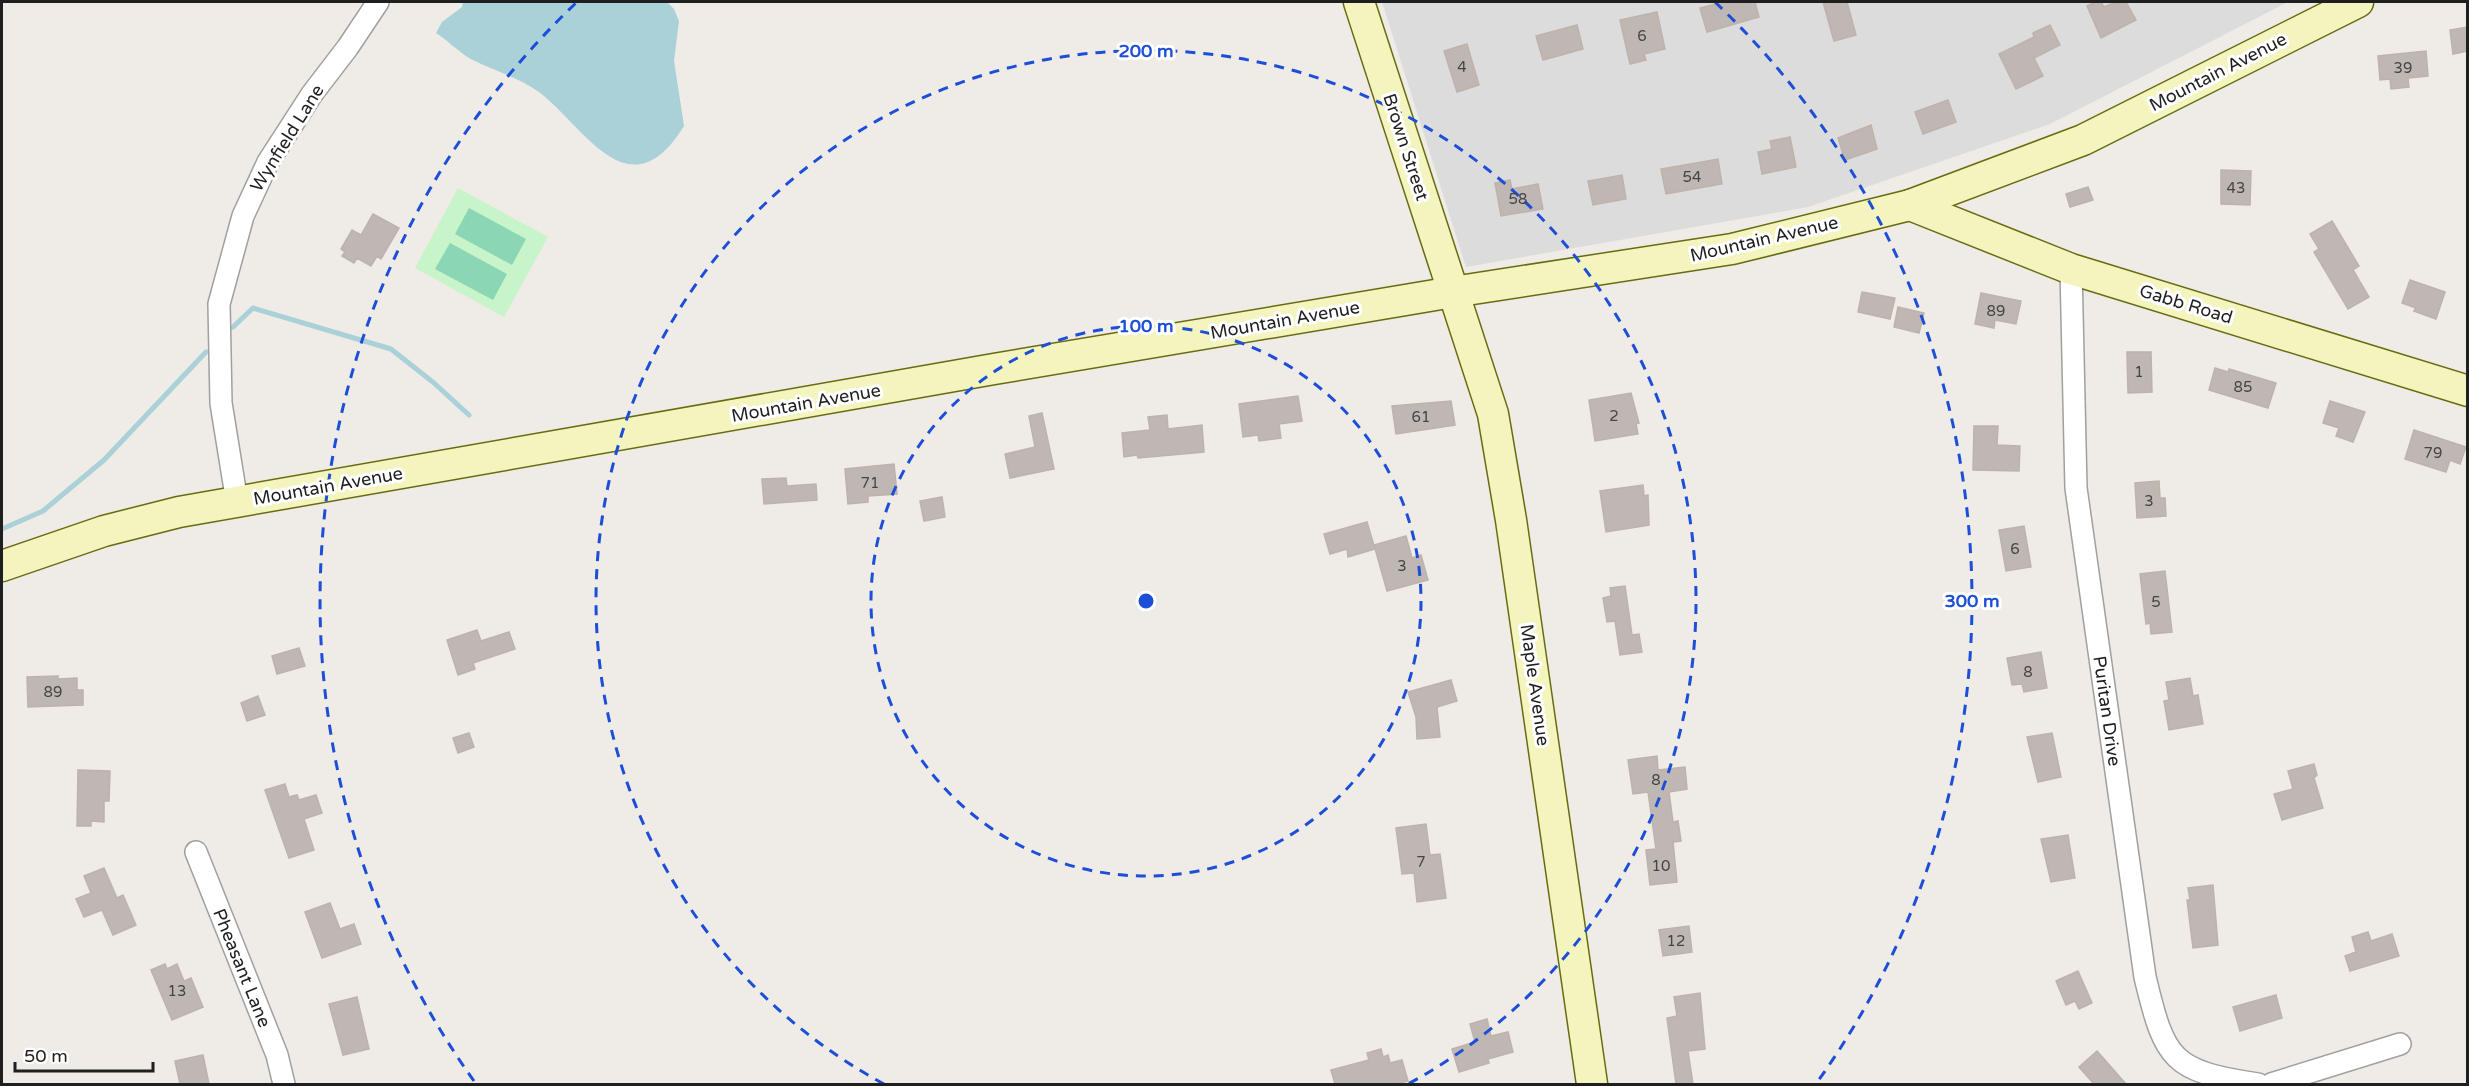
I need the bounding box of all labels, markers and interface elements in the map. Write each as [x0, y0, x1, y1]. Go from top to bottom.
house number: 6 [1637, 27, 1647, 45]
street label: Mountain Avenue [2146, 28, 2290, 116]
text: 200 m [1118, 40, 1174, 62]
house number: 4 [1457, 58, 1467, 76]
house number: 39 [2394, 59, 2412, 77]
street label: Wynfield Lane [245, 80, 329, 196]
street label: Brown Street [1378, 91, 1434, 203]
house number: 54 [1683, 168, 1701, 186]
house number: 43 [2227, 179, 2245, 197]
house number: 58 [1509, 190, 1527, 208]
street label: Mountain Avenue [1688, 211, 1840, 267]
street label: Gabb Road [2137, 279, 2235, 329]
street label: Mountain Avenue [1209, 296, 1361, 344]
house number: 89 [1987, 302, 2005, 320]
text: 100 m [1118, 315, 1174, 337]
house number: 1 [2134, 363, 2144, 381]
house number: 85 [2234, 378, 2252, 396]
street label: Mountain Avenue [730, 379, 882, 427]
house number: 2 [1609, 407, 1619, 425]
house number: 61 [1412, 408, 1430, 426]
house number: 79 [2424, 444, 2442, 462]
street label: Mountain Avenue [252, 462, 404, 510]
house number: 71 [861, 474, 879, 492]
house number: 3 [2144, 492, 2154, 510]
house number: 6 [2010, 540, 2020, 558]
house number: 3 [1397, 557, 1407, 575]
text: 300 m [1944, 590, 2000, 612]
centre of rings [1136, 591, 1156, 611]
house number: 5 [2151, 593, 2161, 611]
street label: Maple Avenue [1516, 623, 1554, 747]
street label: Puritan Drive [2088, 654, 2126, 768]
house number: 8 [2023, 663, 2033, 681]
house number: 89 [44, 683, 62, 701]
house number: 8 [1651, 771, 1661, 789]
house number: 7 [1416, 853, 1426, 871]
house number: 10 [1652, 857, 1670, 875]
street label: Pheasant Lane [208, 905, 276, 1031]
house number: 12 [1667, 932, 1685, 950]
house number: 13 [168, 982, 186, 1000]
scale bar [15, 1035, 153, 1073]
text: 50 m [24, 1045, 68, 1067]

